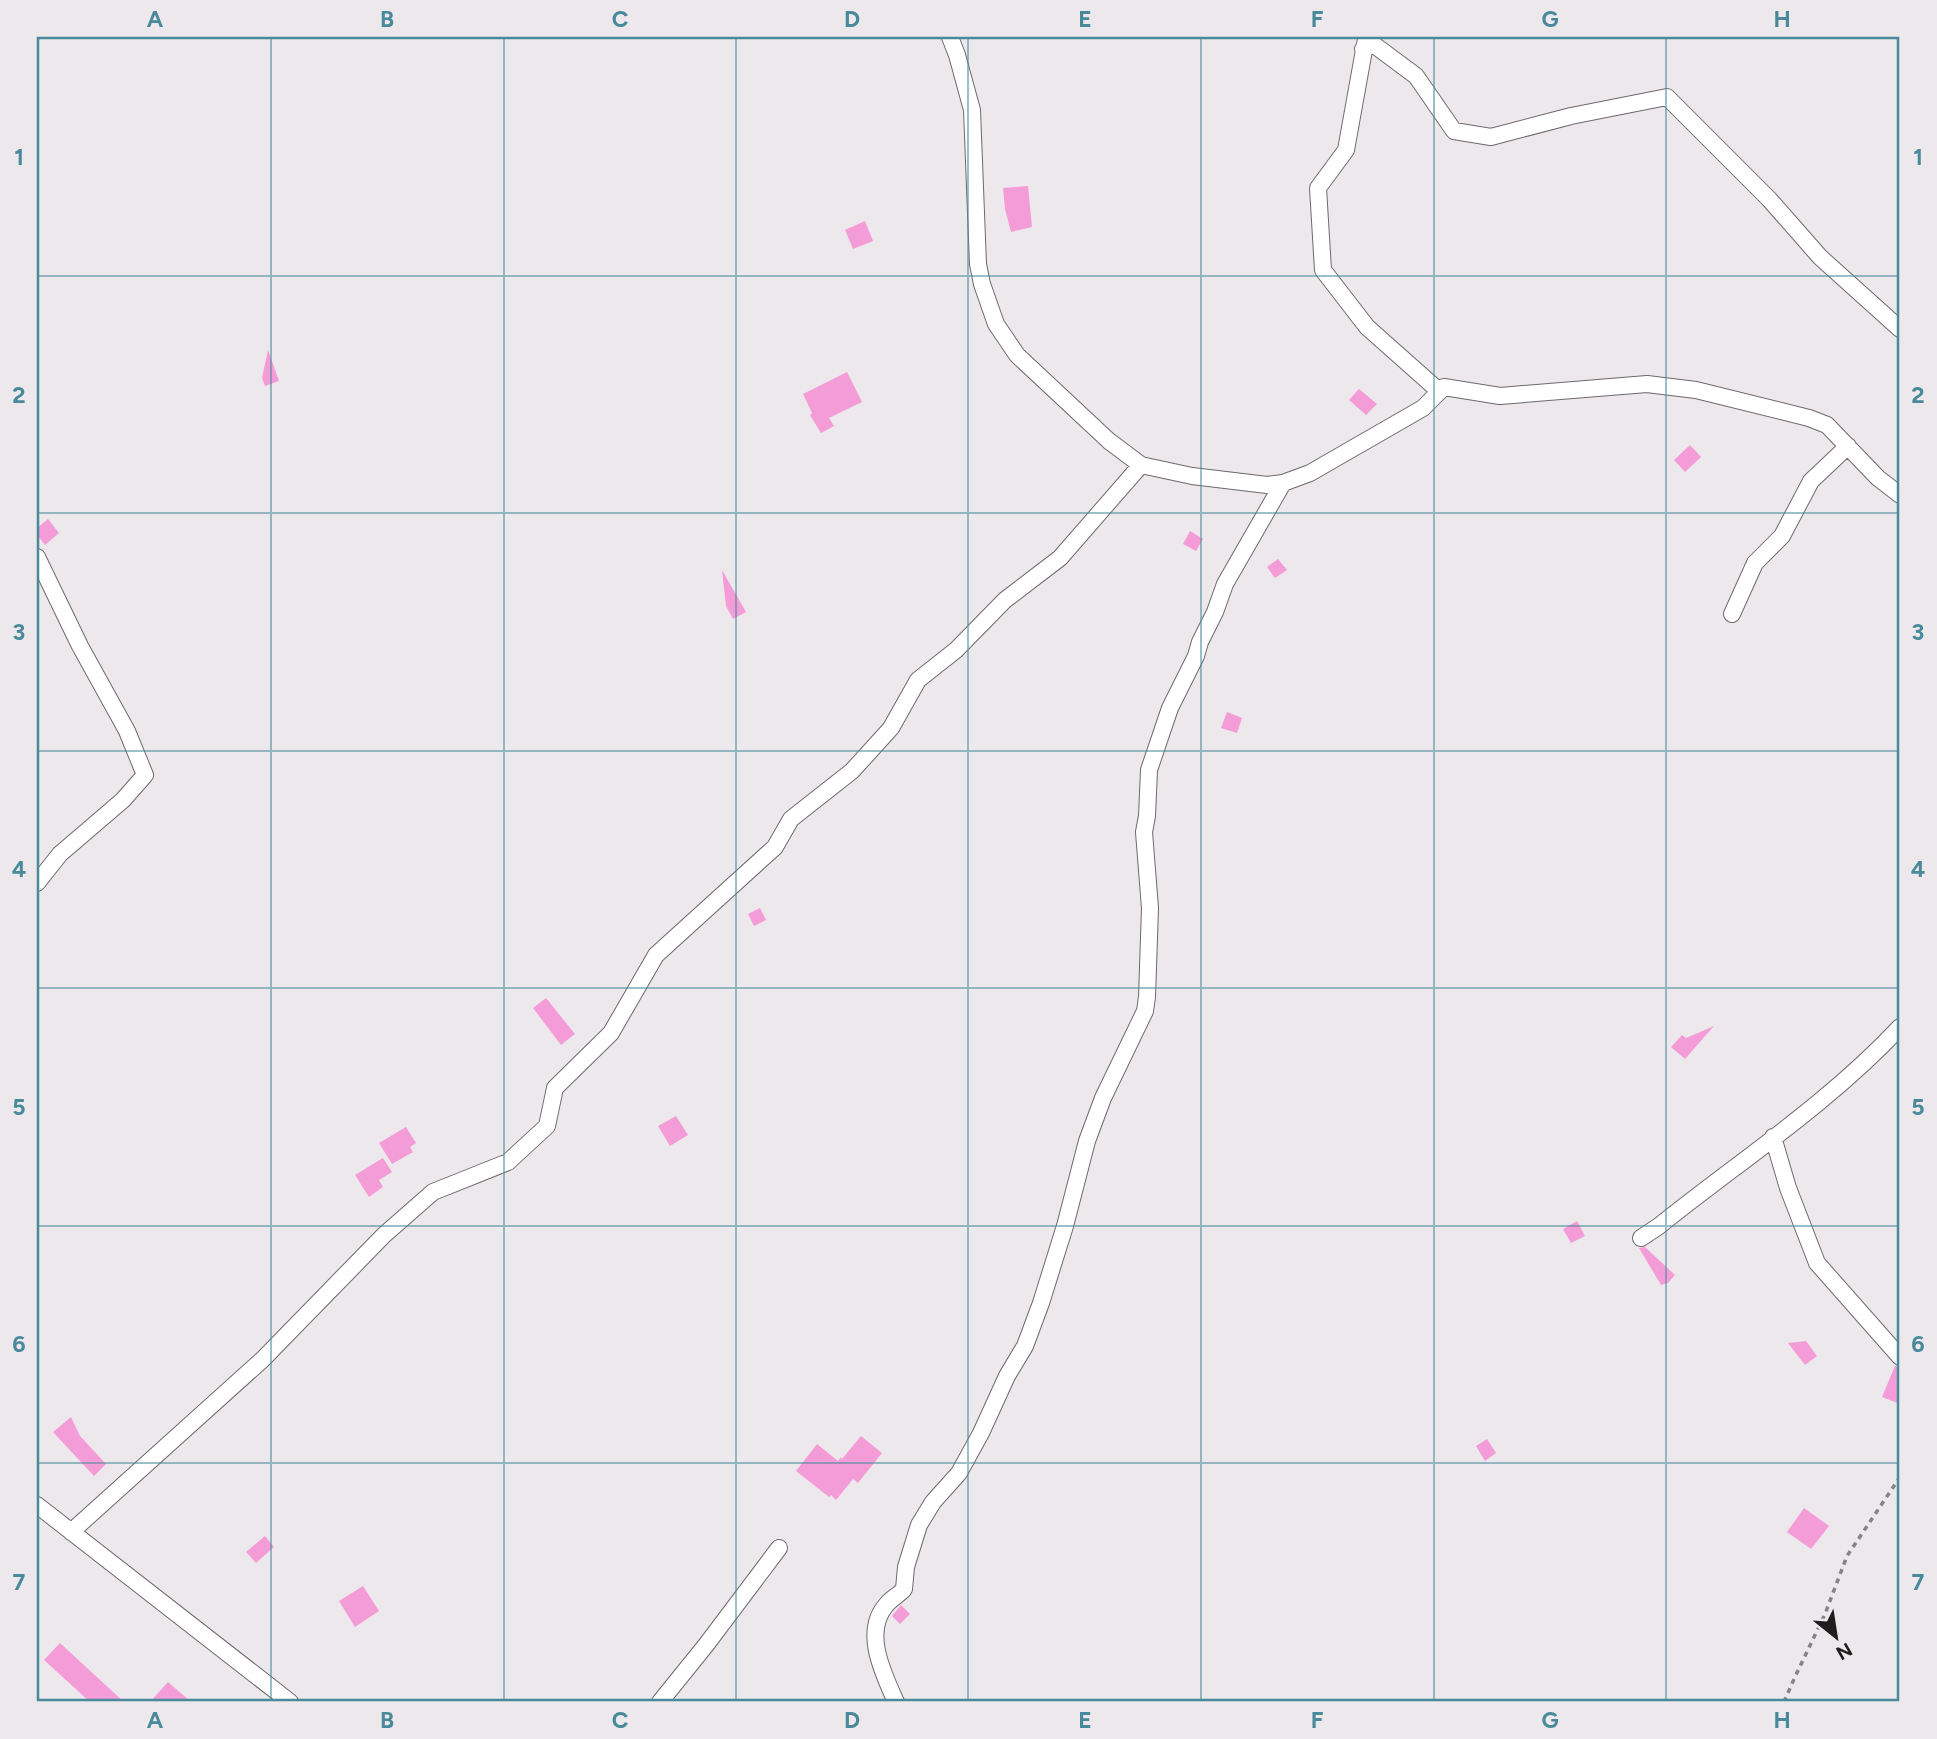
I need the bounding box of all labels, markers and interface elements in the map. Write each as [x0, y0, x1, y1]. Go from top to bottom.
text: A [147, 5, 164, 33]
text: B [380, 5, 394, 33]
text: C [612, 5, 629, 33]
text: D [844, 5, 860, 33]
text: E [1078, 5, 1092, 33]
text: F [1311, 5, 1324, 33]
text: G [1541, 5, 1559, 33]
text: H [1773, 5, 1791, 33]
text: 1 [14, 143, 24, 171]
text: 1 [1913, 143, 1923, 171]
text: 2 [12, 381, 26, 409]
text: 2 [1911, 381, 1925, 409]
text: 3 [13, 618, 25, 646]
text: 3 [1912, 618, 1924, 646]
text: 4 [12, 855, 26, 883]
text: 4 [1911, 855, 1925, 883]
text: 5 [12, 1093, 26, 1121]
text: 5 [1911, 1093, 1925, 1121]
text: 6 [12, 1330, 26, 1358]
text: 6 [1911, 1330, 1925, 1358]
text: 7 [13, 1568, 26, 1596]
text: 7 [1912, 1568, 1925, 1596]
north arrow [1800, 1602, 1870, 1672]
text: N [1832, 1638, 1856, 1665]
text: A [147, 1706, 164, 1734]
text: B [380, 1706, 394, 1734]
text: C [612, 1706, 629, 1734]
text: D [844, 1706, 860, 1734]
text: E [1078, 1706, 1092, 1734]
text: F [1311, 1706, 1324, 1734]
text: G [1541, 1706, 1559, 1734]
text: H [1773, 1706, 1791, 1734]

